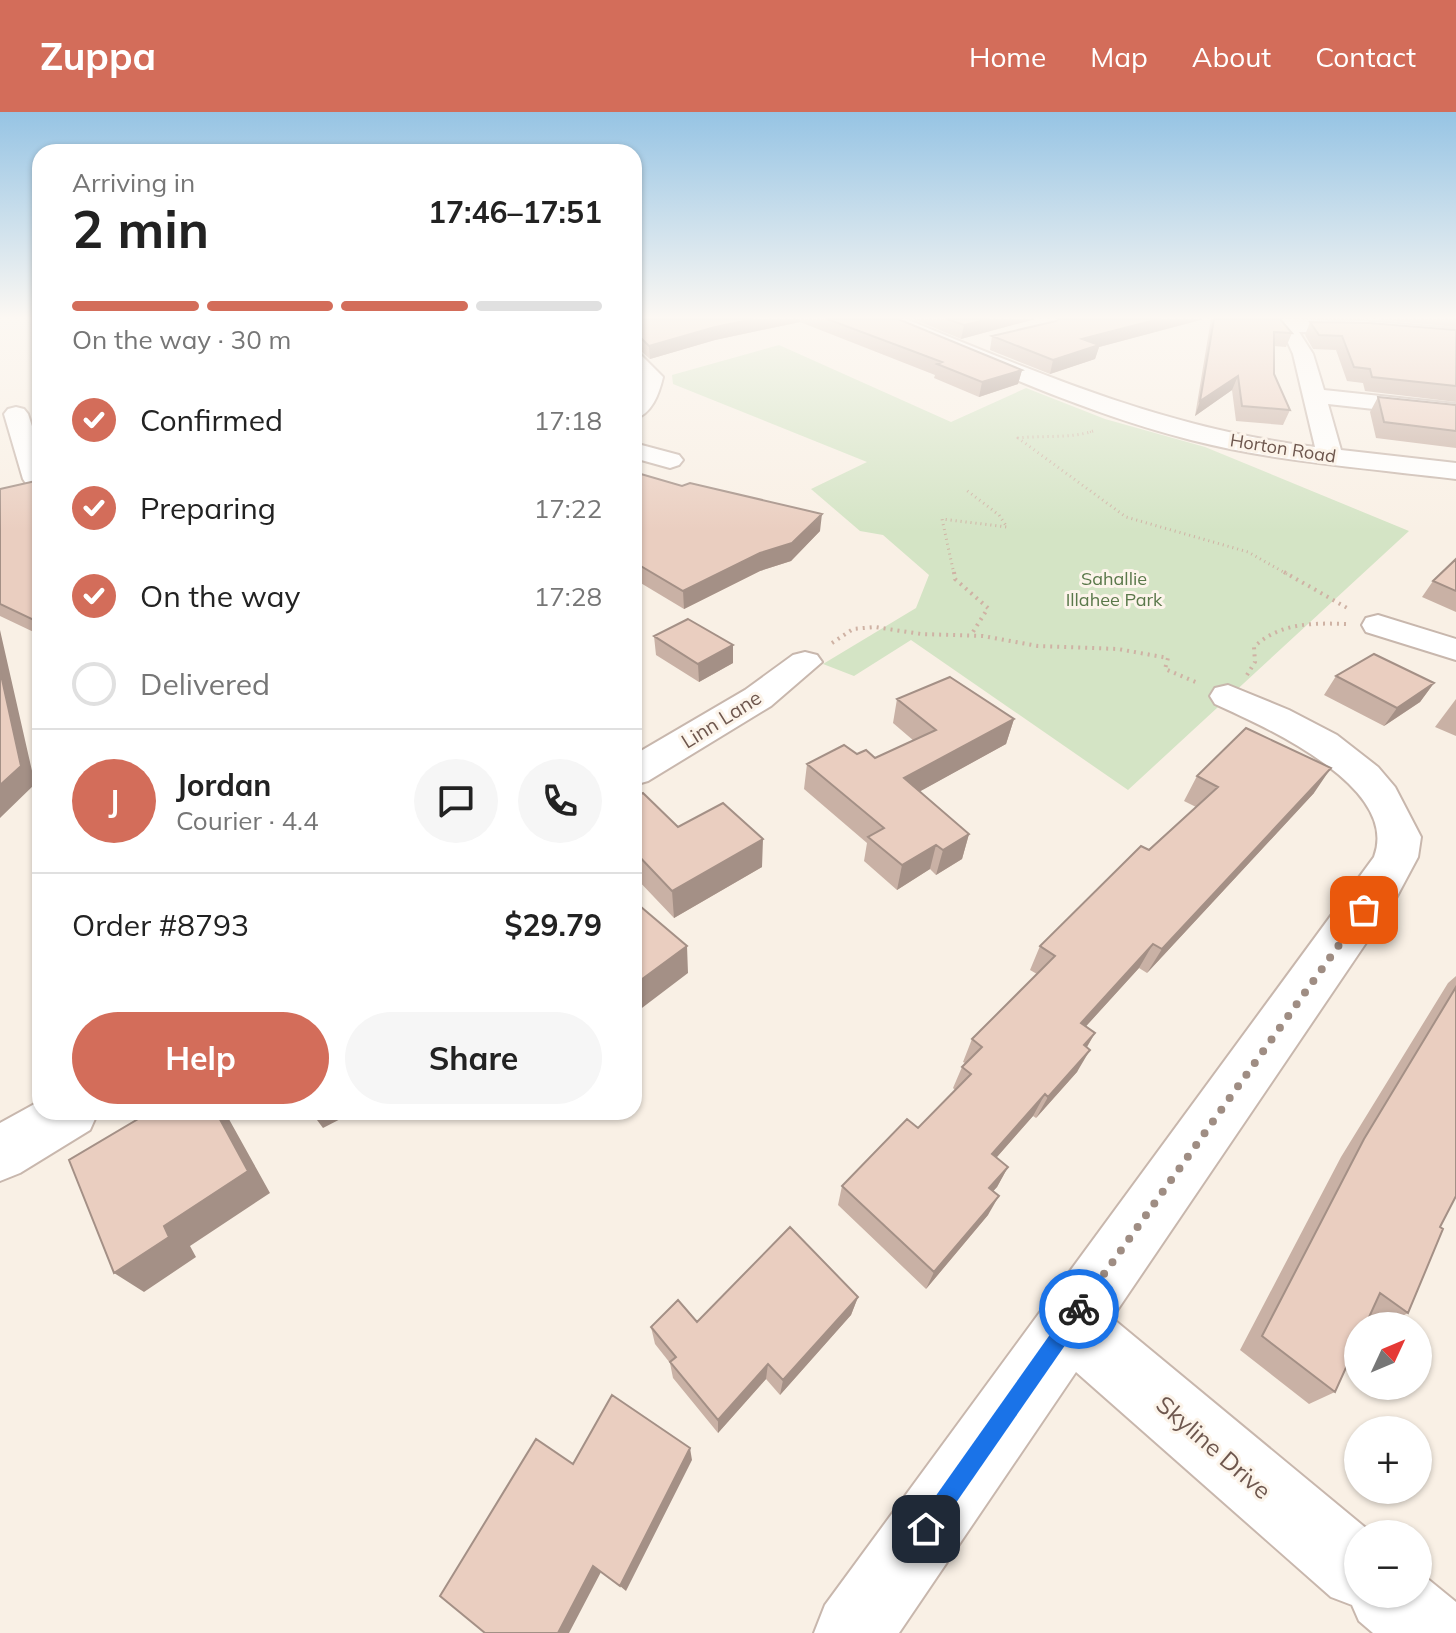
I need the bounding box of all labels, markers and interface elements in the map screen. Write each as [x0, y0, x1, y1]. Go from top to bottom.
text: Zuppa [40, 32, 156, 80]
text: Home [969, 39, 1046, 74]
text: Map [1090, 39, 1148, 74]
text: About [1192, 39, 1271, 74]
text: Contact [1315, 39, 1416, 74]
text: Arriving in [72, 166, 195, 199]
text: 17:46–17:51 [428, 193, 602, 231]
text: 2 min [72, 196, 209, 261]
text: On the way · 30 m [72, 323, 291, 356]
icon: check [72, 398, 116, 442]
text: Confirmed [140, 401, 283, 439]
text: 17:18 [534, 404, 602, 437]
street label: Horton Road [1228, 428, 1338, 468]
icon: check [72, 486, 116, 530]
text: Preparing [140, 489, 276, 527]
text: 17:22 [534, 492, 602, 525]
park label: Sahallie Illahee Park [1066, 567, 1163, 611]
icon: check [72, 574, 116, 618]
text: On the way [140, 577, 300, 615]
text: 17:28 [534, 580, 602, 613]
text: Delivered [140, 665, 270, 703]
street label: Linn Lane [676, 685, 766, 753]
button: chat [414, 759, 498, 843]
button: phone [518, 759, 602, 843]
text: Jordan [176, 766, 271, 804]
text: J [109, 782, 119, 820]
text: Courier · 4.4 [176, 804, 319, 837]
pin [1330, 876, 1398, 944]
icon: bag [1342, 888, 1386, 932]
text: Order #8793 [72, 906, 249, 944]
text: $29.79 [505, 906, 602, 944]
button: Help [72, 1012, 329, 1104]
button: Share [345, 1012, 602, 1104]
courier [1039, 1269, 1119, 1349]
icon: bike [1057, 1287, 1101, 1331]
north arrow [1344, 1312, 1432, 1400]
map controls [1344, 1312, 1432, 1608]
street label: Skyline Drive [1150, 1389, 1278, 1505]
button: + [1344, 1416, 1432, 1504]
pin [892, 1495, 960, 1563]
icon: home [904, 1507, 948, 1551]
button: − [1344, 1520, 1432, 1608]

